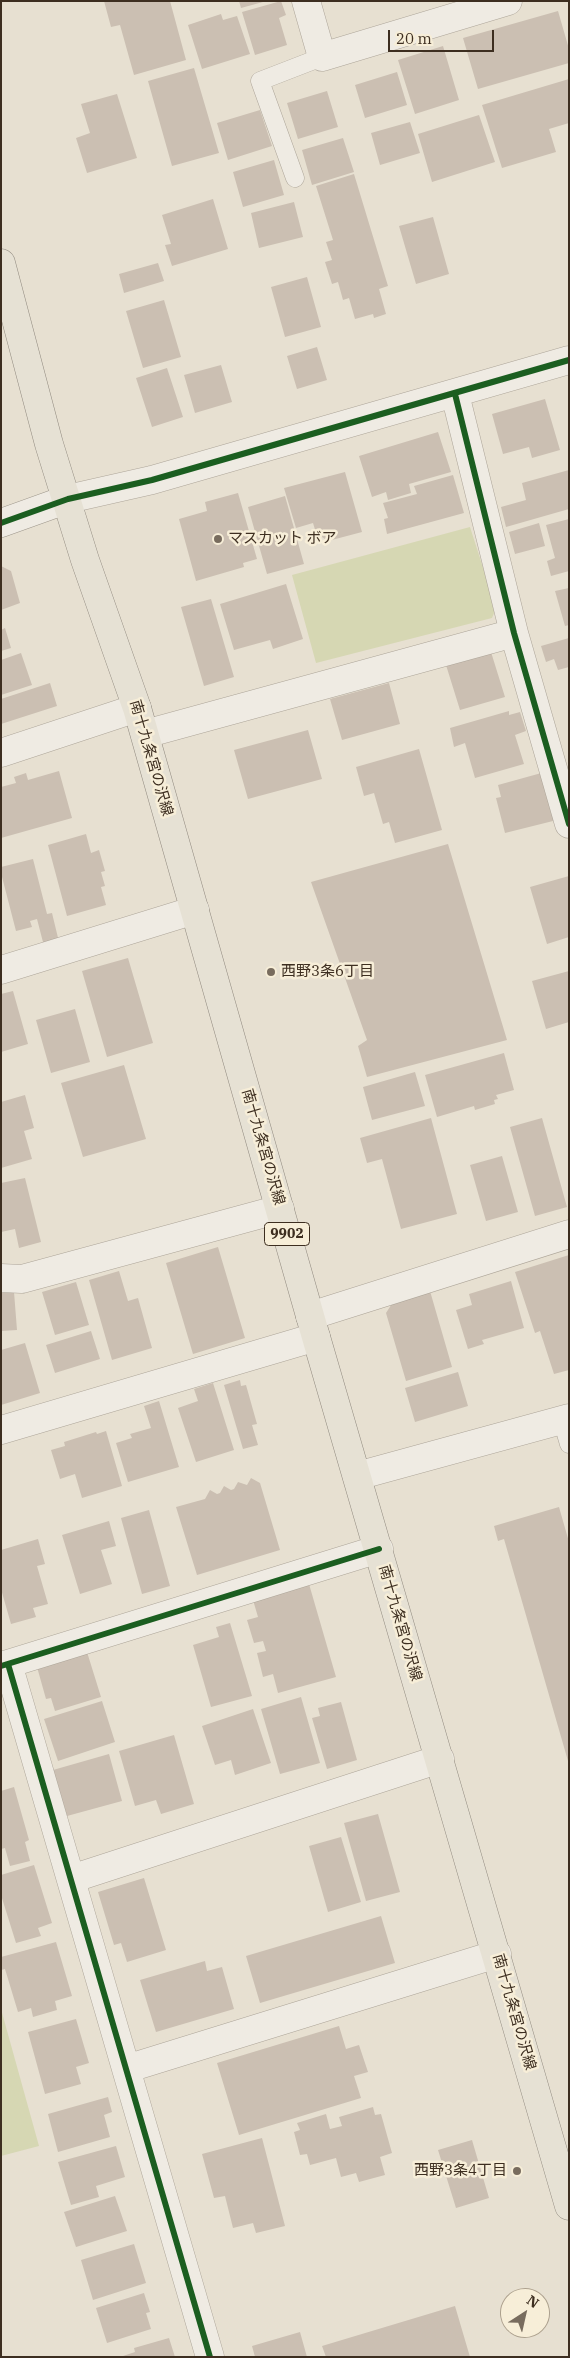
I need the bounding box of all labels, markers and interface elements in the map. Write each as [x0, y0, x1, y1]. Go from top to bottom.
scale bar [390, 20, 496, 52]
text: 20 m [396, 29, 432, 48]
place label: マスカット ボア [228, 530, 336, 548]
marker: マスカット ボア [212, 533, 224, 545]
street label: 南十九条宮の沢線 [126, 698, 176, 818]
place label: 西野3条6丁目 [281, 963, 374, 981]
marker: 西野3条6丁目 [265, 966, 277, 978]
street label: 南十九条宮の沢線 [238, 1087, 288, 1207]
road number: 9902 [264, 1222, 310, 1246]
street label: 南十九条宮の沢線 [375, 1563, 425, 1683]
street label: 南十九条宮の沢線 [489, 1952, 539, 2072]
place label: 西野3条4丁目 [414, 2162, 507, 2180]
marker: 西野3条4丁目 [511, 2165, 523, 2177]
north arrow [500, 2288, 550, 2338]
text: N [523, 2291, 543, 2312]

